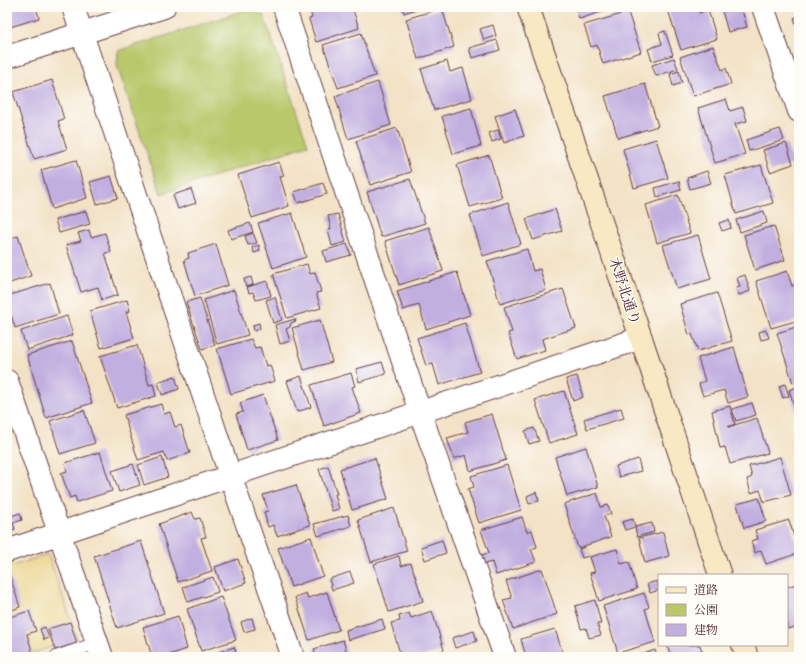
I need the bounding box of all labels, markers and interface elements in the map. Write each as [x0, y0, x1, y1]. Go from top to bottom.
street label: 木野北通り [604, 255, 644, 327]
legend [658, 574, 788, 646]
text: 道路 [694, 583, 718, 598]
text: 公園 [694, 603, 718, 618]
text: 建物 [694, 623, 718, 638]

